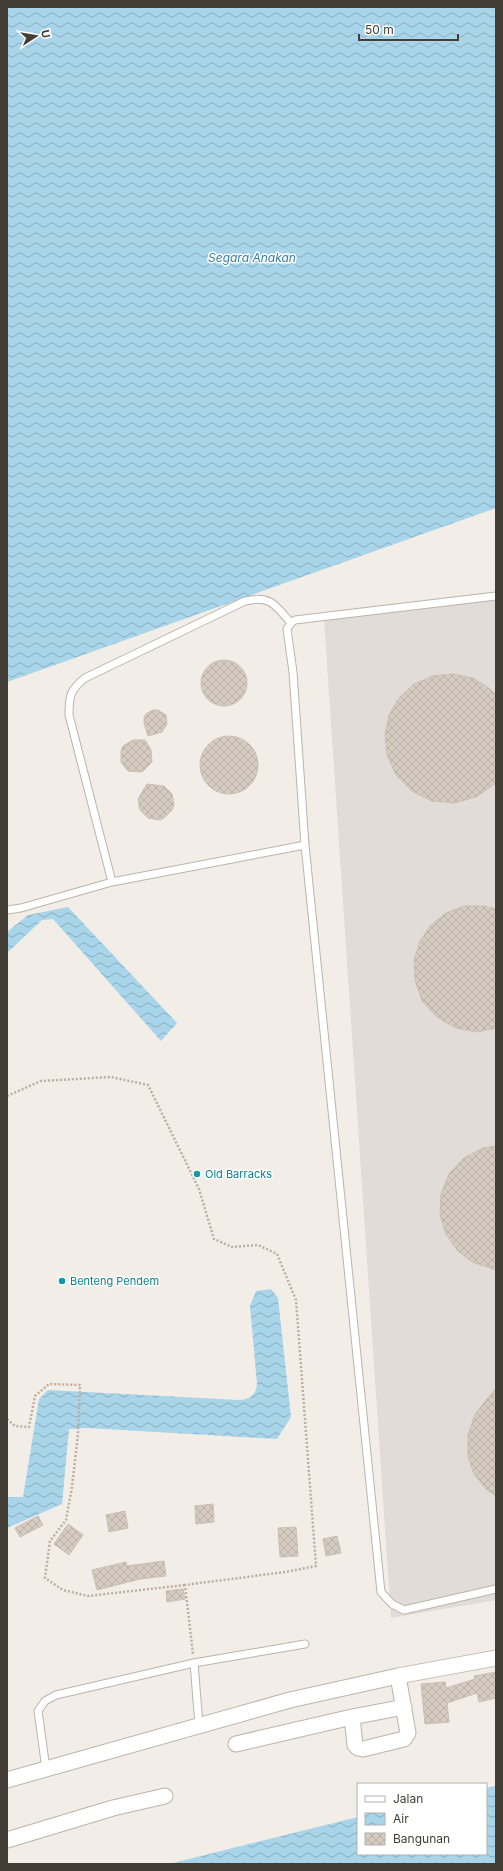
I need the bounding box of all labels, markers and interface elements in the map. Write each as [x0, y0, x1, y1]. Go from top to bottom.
north arrow [16, 16, 56, 56]
scale bar [359, 16, 458, 42]
text: 50 m [365, 22, 394, 37]
text: U [38, 29, 53, 39]
water label: Segara Anakan [208, 250, 296, 265]
place label: Old Barracks [205, 1167, 272, 1181]
marker: Old Barracks [192, 1169, 202, 1179]
place label: Benteng Pendem [70, 1274, 159, 1288]
marker: Benteng Pendem [57, 1276, 67, 1286]
legend [357, 1783, 487, 1855]
text: Jalan [393, 1791, 423, 1806]
text: Air [393, 1811, 409, 1826]
text: Bangunan [393, 1831, 450, 1846]

